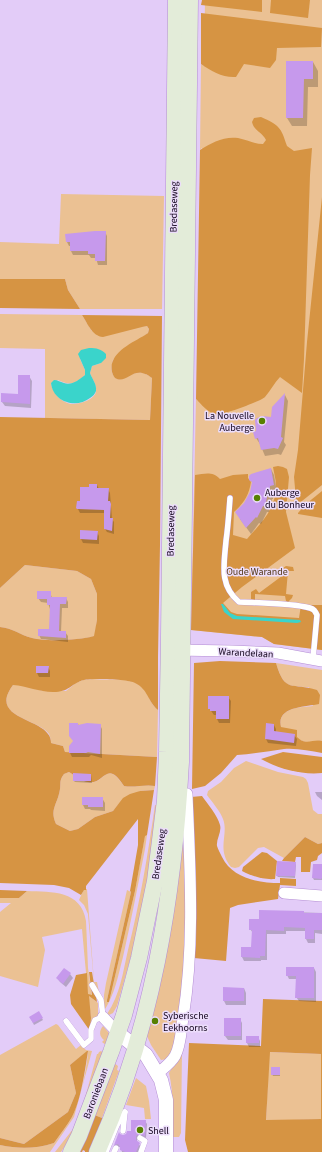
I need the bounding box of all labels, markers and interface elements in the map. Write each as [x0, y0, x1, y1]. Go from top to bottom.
street label: Bredaseweg [167, 181, 181, 233]
place label: La Nouvelle Auberge [205, 409, 254, 435]
marker: La Nouvelle Auberge [257, 416, 267, 426]
place label: Auberge du Bonheur [265, 486, 315, 512]
marker: Auberge du Bonheur [252, 493, 262, 503]
street label: Bredaseweg [164, 505, 178, 557]
park label: Oude Warande [226, 565, 288, 579]
street label: Warandelaan [218, 645, 274, 661]
street label: Bredaseweg [149, 828, 169, 880]
place label: Syberische Eekhoorns [163, 1009, 209, 1035]
marker: Syberische Eekhoorns [150, 1016, 160, 1026]
street label: Baroniebaan [80, 1066, 112, 1121]
place label: Shell [148, 1124, 169, 1138]
marker: Shell [135, 1125, 145, 1135]

